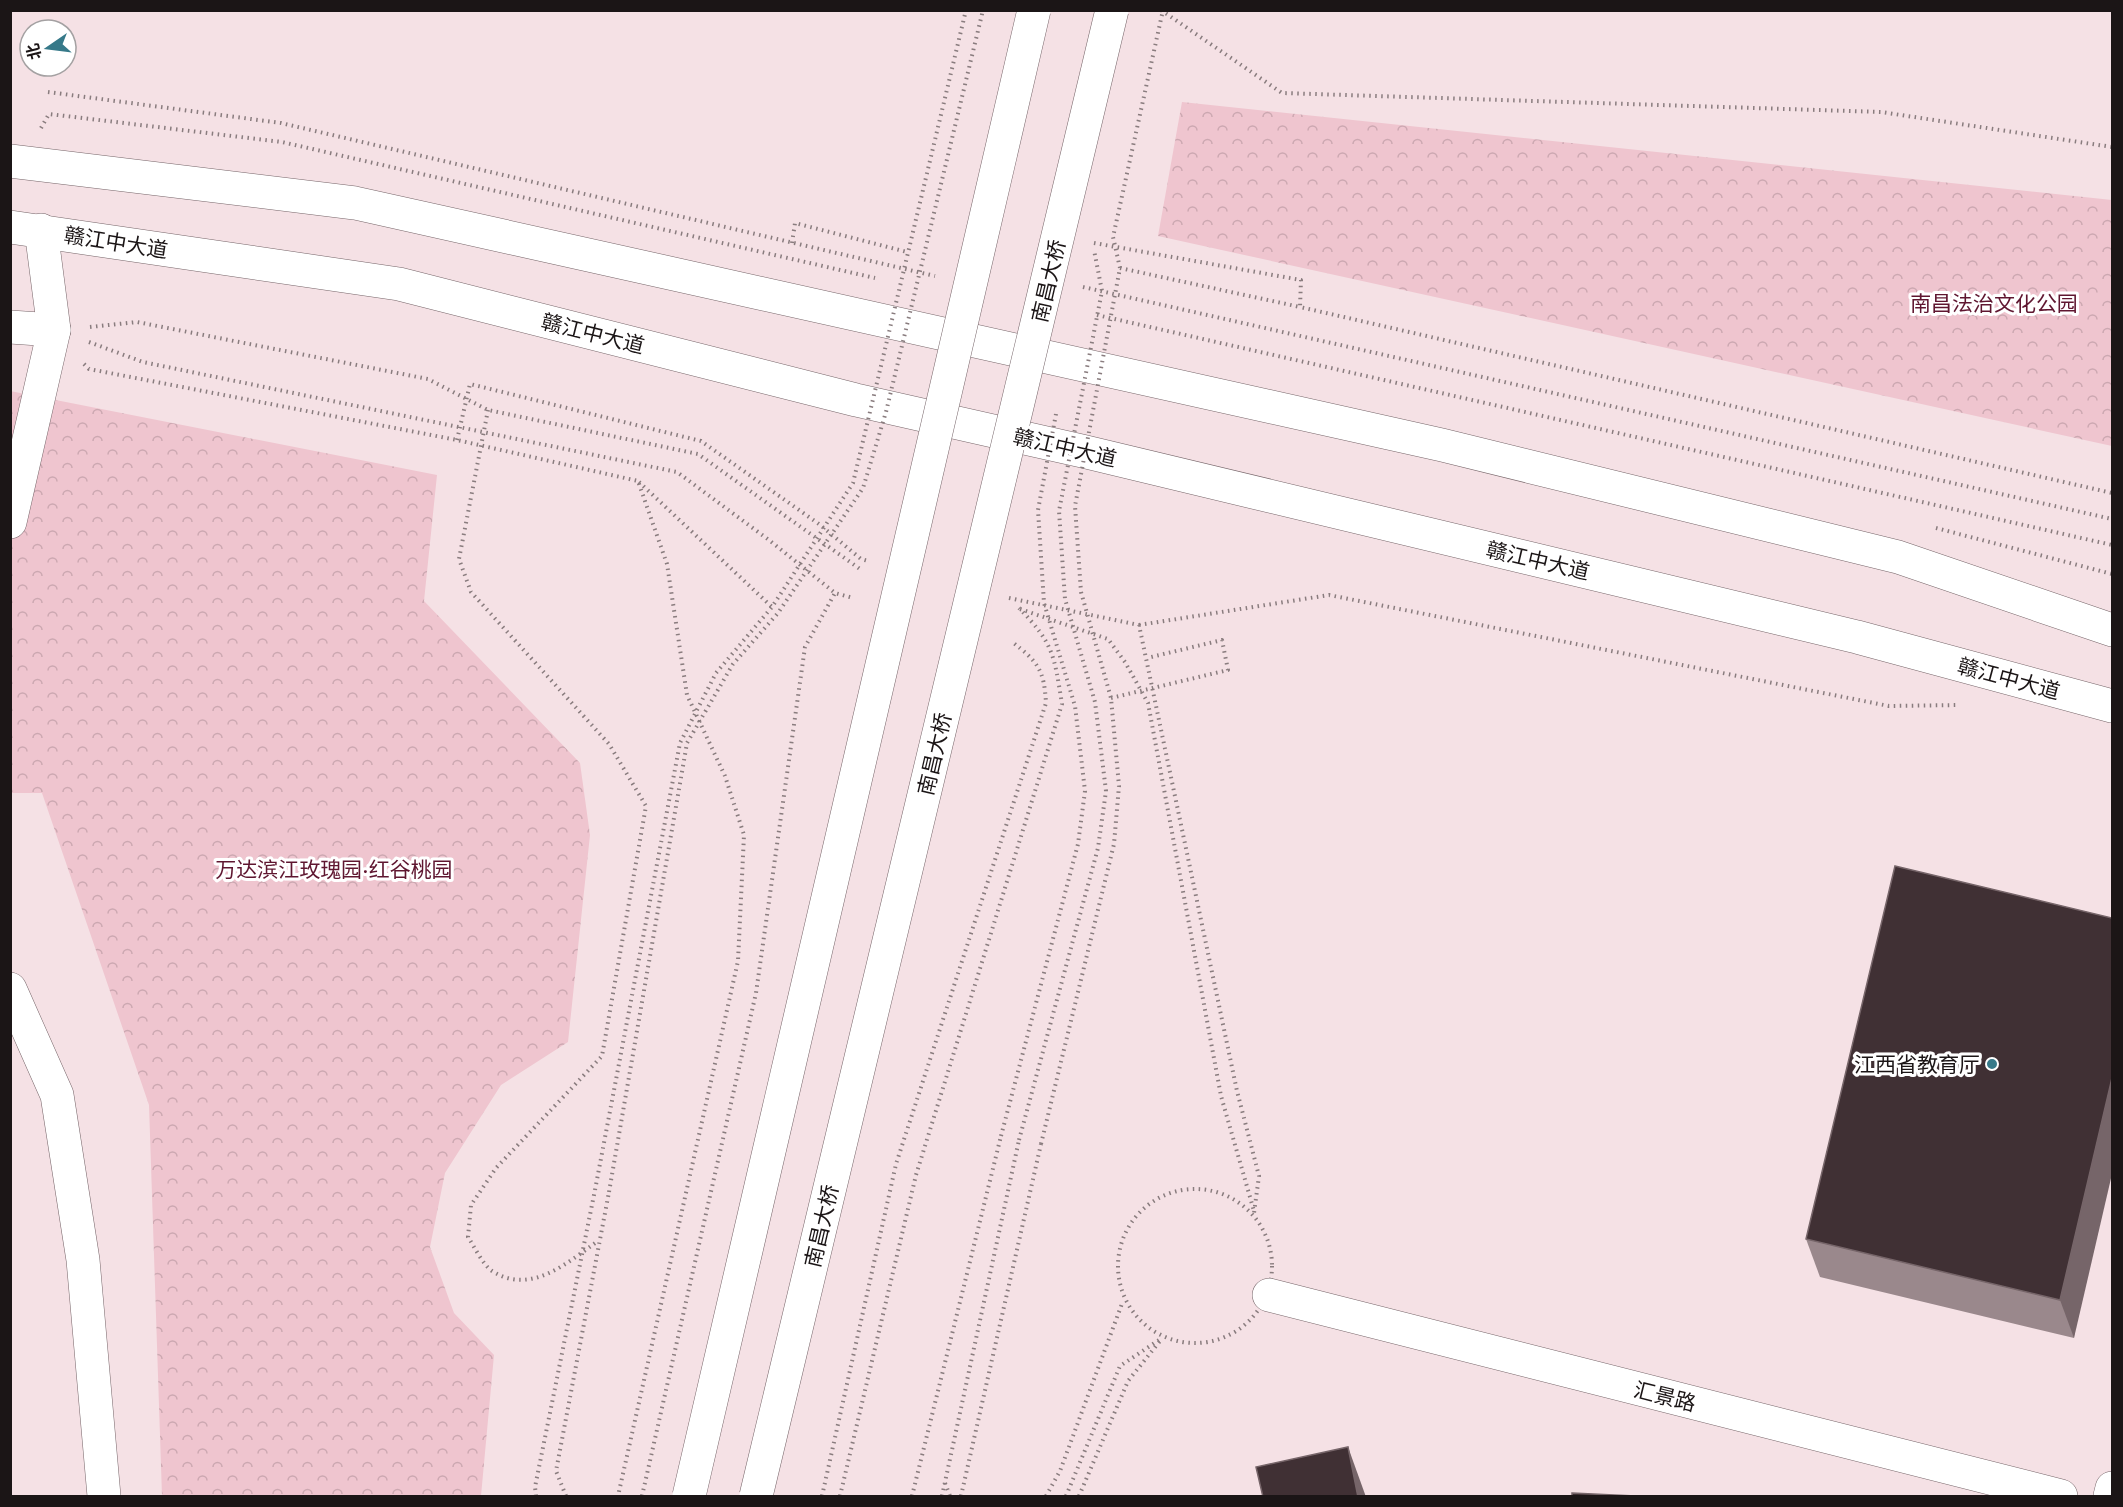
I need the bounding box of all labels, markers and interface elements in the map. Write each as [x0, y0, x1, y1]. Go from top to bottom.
north arrow [18, 18, 78, 78]
text: 北 [22, 41, 45, 62]
street label: 赣江中大道 [62, 221, 170, 263]
street label: 南昌大桥 [1026, 237, 1070, 325]
park label: 南昌法治文化公园 [1910, 290, 2078, 316]
street label: 赣江中大道 [539, 308, 647, 358]
street label: 赣江中大道 [1011, 423, 1119, 471]
street label: 赣江中大道 [1484, 536, 1592, 584]
street label: 赣江中大道 [1955, 652, 2063, 704]
street label: 南昌大桥 [912, 710, 956, 798]
park label: 万达滨江玫瑰园·红谷桃园 [215, 856, 453, 882]
place label: 江西省教育厅 [1854, 1051, 1980, 1077]
marker: 江西省教育厅 [1985, 1057, 1999, 1071]
street label: 南昌大桥 [799, 1182, 843, 1270]
street label: 汇景路 [1631, 1376, 1699, 1416]

